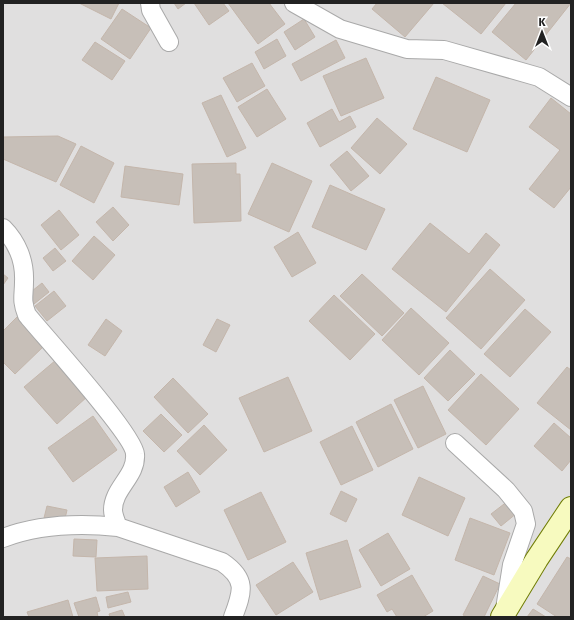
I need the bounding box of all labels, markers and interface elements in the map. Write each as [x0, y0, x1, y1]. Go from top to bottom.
north arrow [522, 12, 562, 52]
text: K [539, 16, 547, 29]

